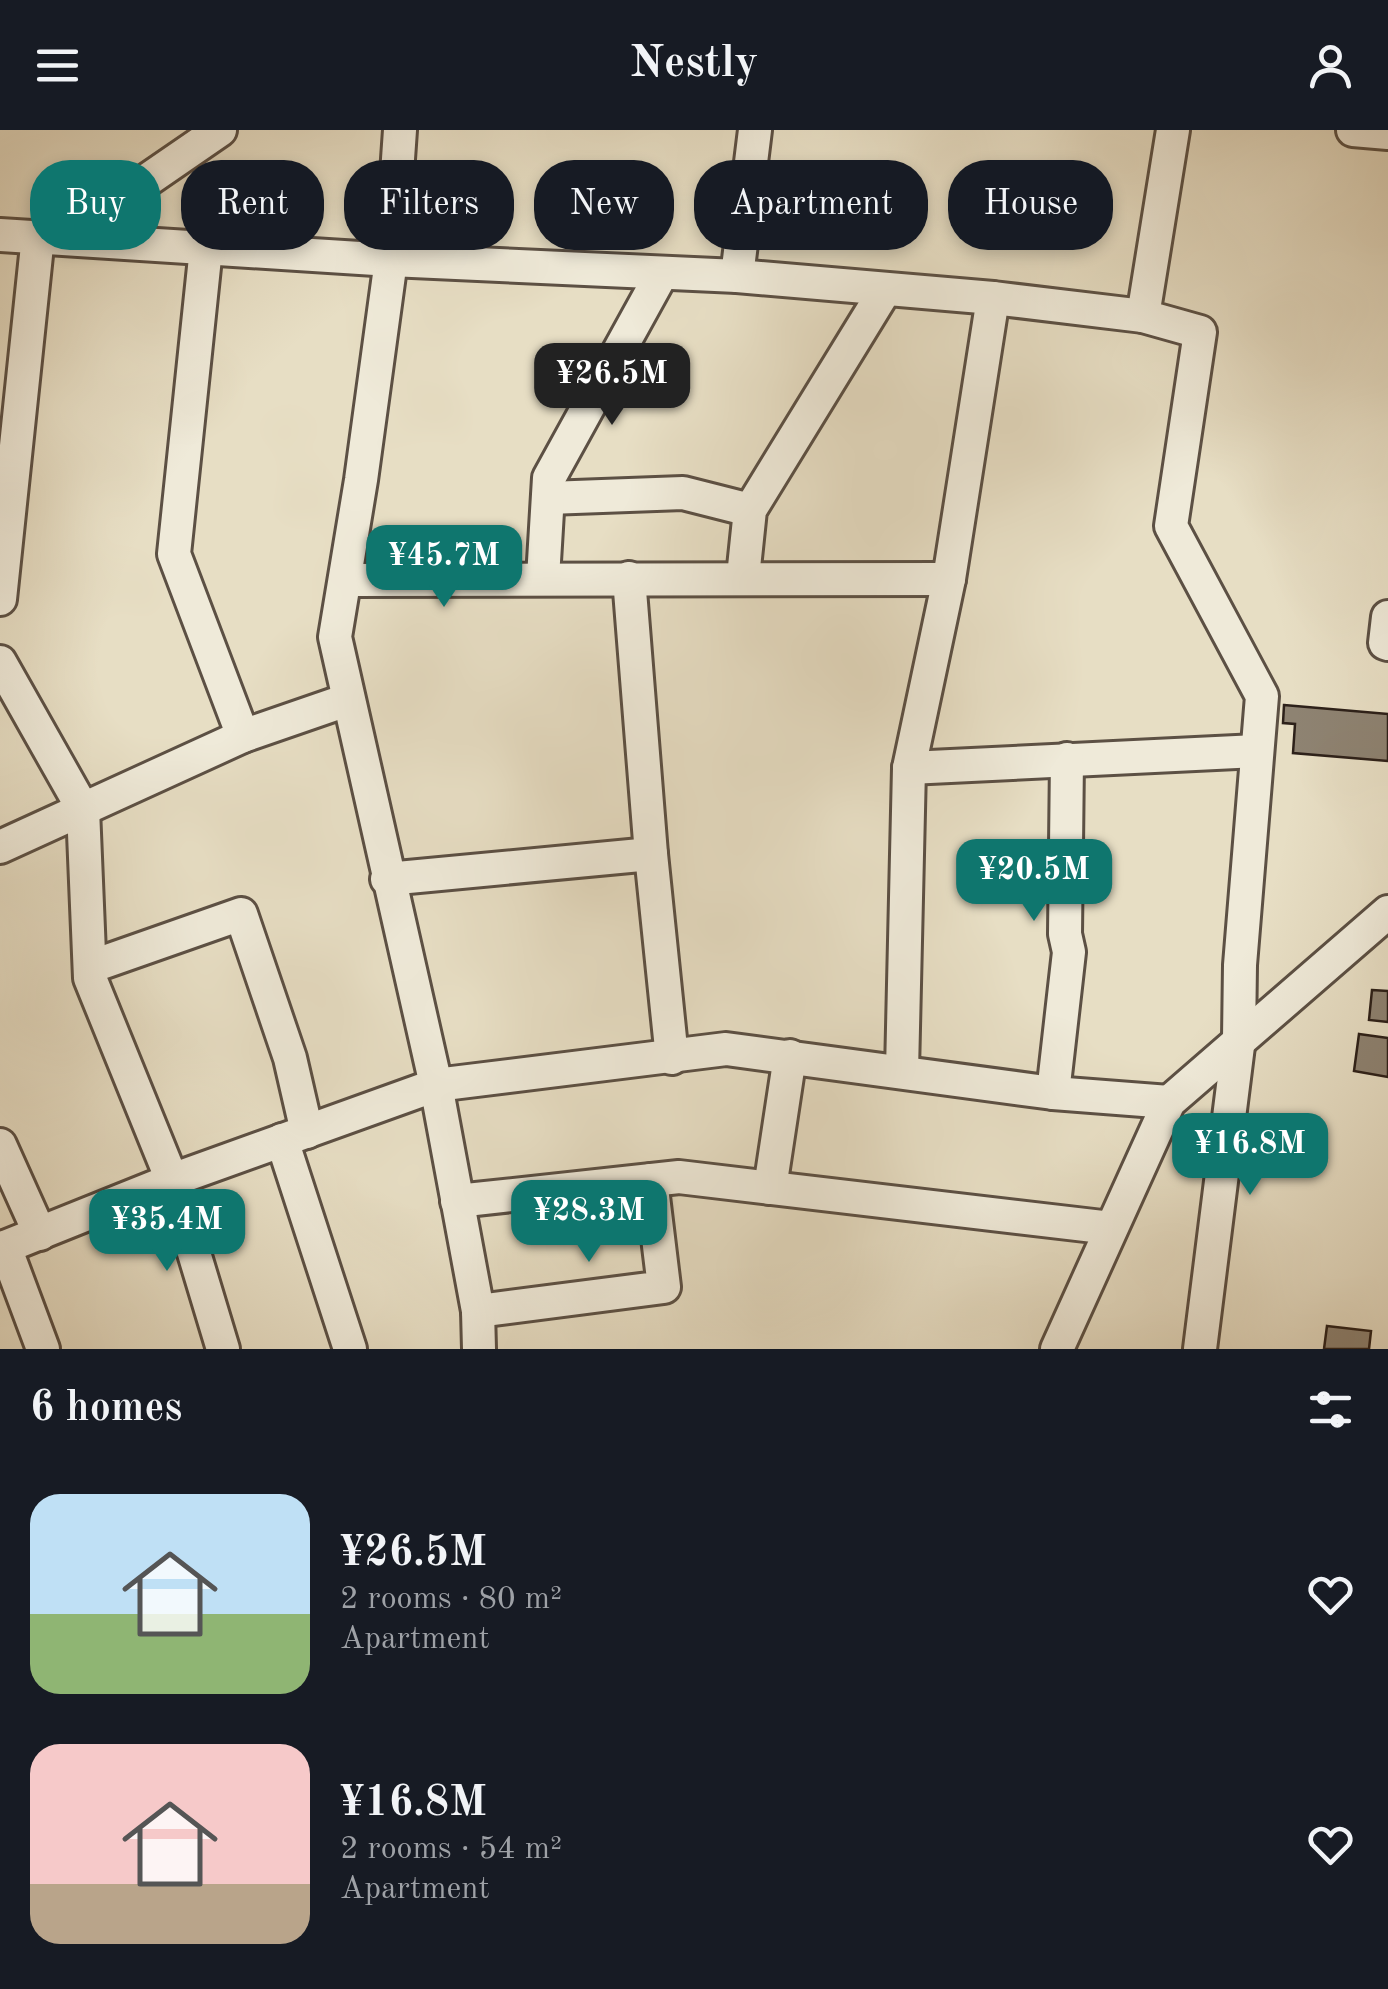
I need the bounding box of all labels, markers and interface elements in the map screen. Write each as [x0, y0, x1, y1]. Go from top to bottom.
icon: menu [30, 38, 85, 93]
icon: person [1303, 38, 1358, 93]
text: Nestly [630, 42, 758, 87]
chip: Buy [30, 160, 161, 250]
chip: Rent [181, 160, 324, 250]
chip: Filters [344, 160, 514, 250]
chip: New [534, 160, 674, 250]
chip: Apartment [694, 160, 928, 250]
chip: House [948, 160, 1113, 250]
pin: ¥26.5M [531, 343, 693, 428]
text: ¥26.5M [556, 359, 668, 391]
pin: ¥45.7M [363, 525, 525, 610]
text: ¥45.7M [388, 541, 500, 573]
pin: ¥20.5M [953, 839, 1115, 924]
text: ¥20.5M [978, 855, 1090, 887]
pin: ¥16.8M [1169, 1113, 1331, 1198]
text: ¥16.8M [1194, 1129, 1306, 1161]
pin: ¥28.3M [508, 1180, 670, 1265]
pin: ¥35.4M [86, 1189, 248, 1274]
text: ¥28.3M [533, 1196, 645, 1228]
text: ¥35.4M [111, 1205, 223, 1237]
icon: filters [1303, 1382, 1358, 1437]
text: 6 homes [30, 1388, 182, 1430]
text: ¥26.5M [340, 1533, 487, 1575]
icon: home [110, 1534, 230, 1654]
icon: heart [1303, 1567, 1358, 1622]
text: 2 rooms · 80 m² [340, 1584, 562, 1616]
text: Apartment [340, 1624, 490, 1656]
text: ¥16.8M [340, 1783, 487, 1825]
icon: home [110, 1784, 230, 1904]
icon: heart [1303, 1817, 1358, 1872]
text: 2 rooms · 54 m² [340, 1834, 562, 1866]
text: Apartment [340, 1874, 490, 1906]

